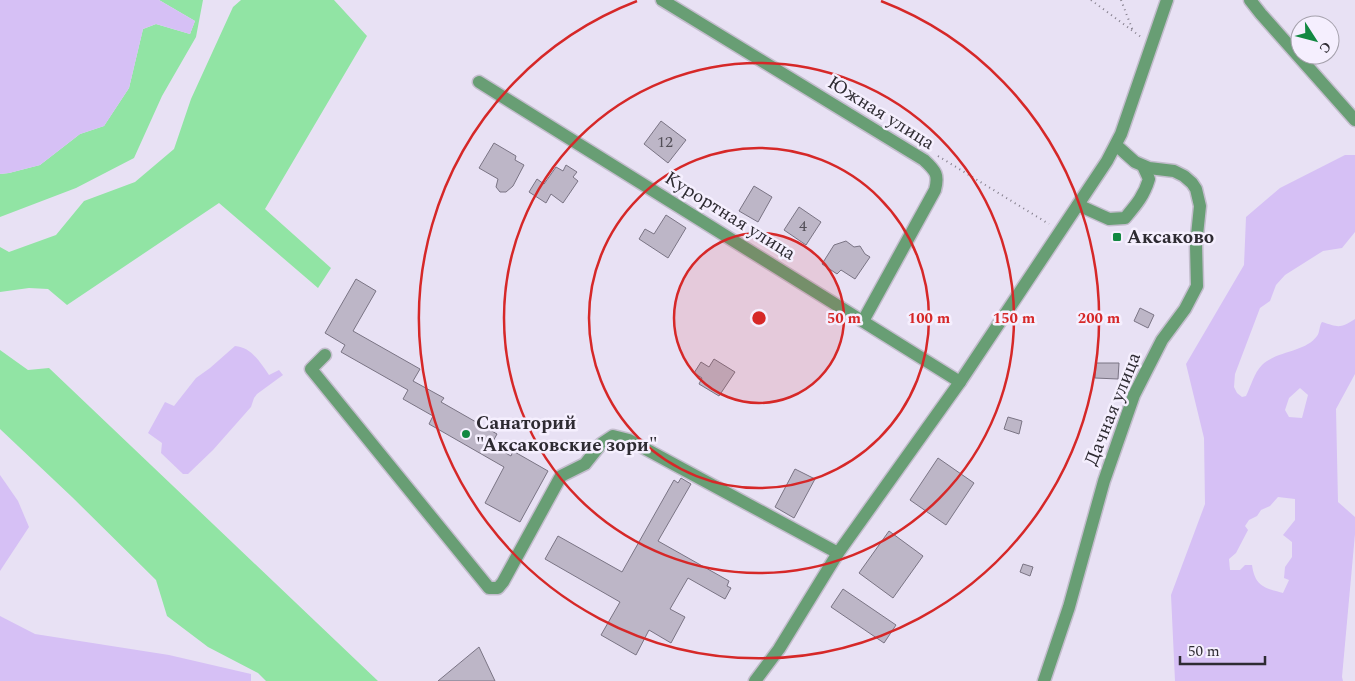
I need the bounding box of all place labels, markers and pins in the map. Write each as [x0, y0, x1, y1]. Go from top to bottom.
place label: Аксаково [1127, 223, 1214, 252]
marker: Аксаково [1111, 231, 1123, 243]
centre of rings [750, 309, 768, 327]
place label: Санаторий "Аксаковские зори" [476, 409, 658, 460]
marker: Санаторий "Аксаковские зори" [460, 428, 472, 440]

